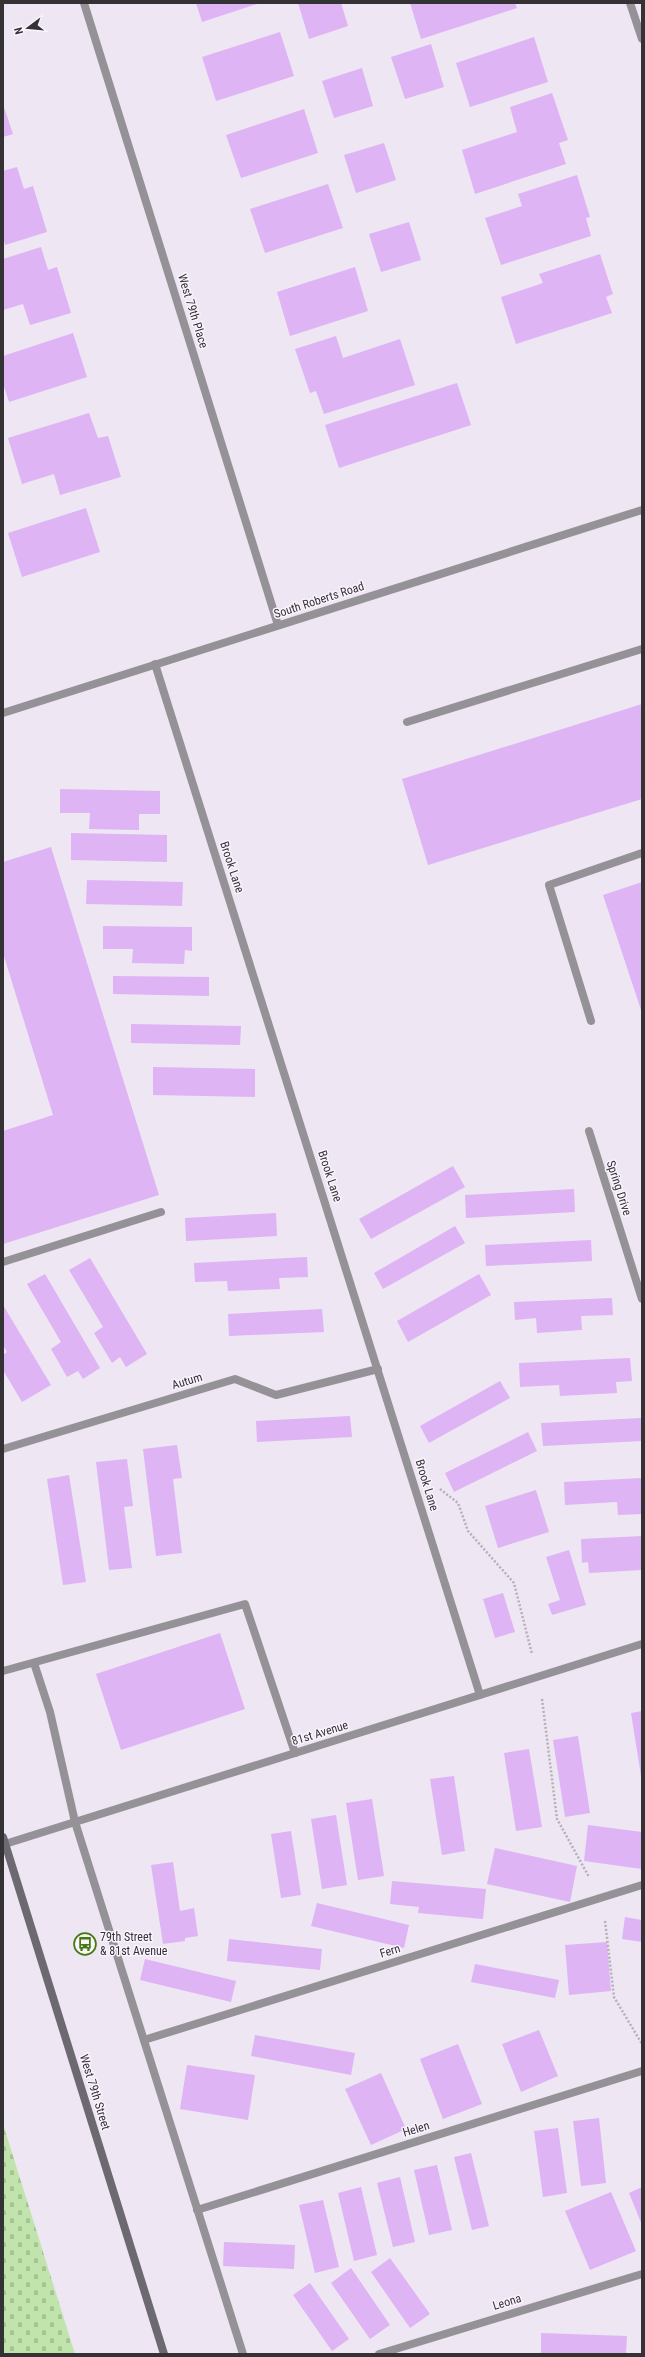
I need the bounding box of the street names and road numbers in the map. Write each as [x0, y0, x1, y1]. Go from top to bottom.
street label: West 79th Place [175, 272, 211, 350]
street label: South Roberts Road [272, 579, 366, 621]
street label: Brook Lane [217, 840, 247, 895]
street label: Brook Lane [315, 1149, 345, 1204]
street label: Spring Drive [604, 1159, 635, 1218]
street label: Autum [170, 1370, 204, 1392]
street label: Brook Lane [413, 1458, 442, 1513]
street label: 81st Avenue [290, 1718, 350, 1748]
street label: Fern [378, 1941, 402, 1961]
street label: West 79th Street [77, 2052, 113, 2132]
street label: Helen [401, 2118, 431, 2140]
street label: Leona [491, 2291, 523, 2313]

